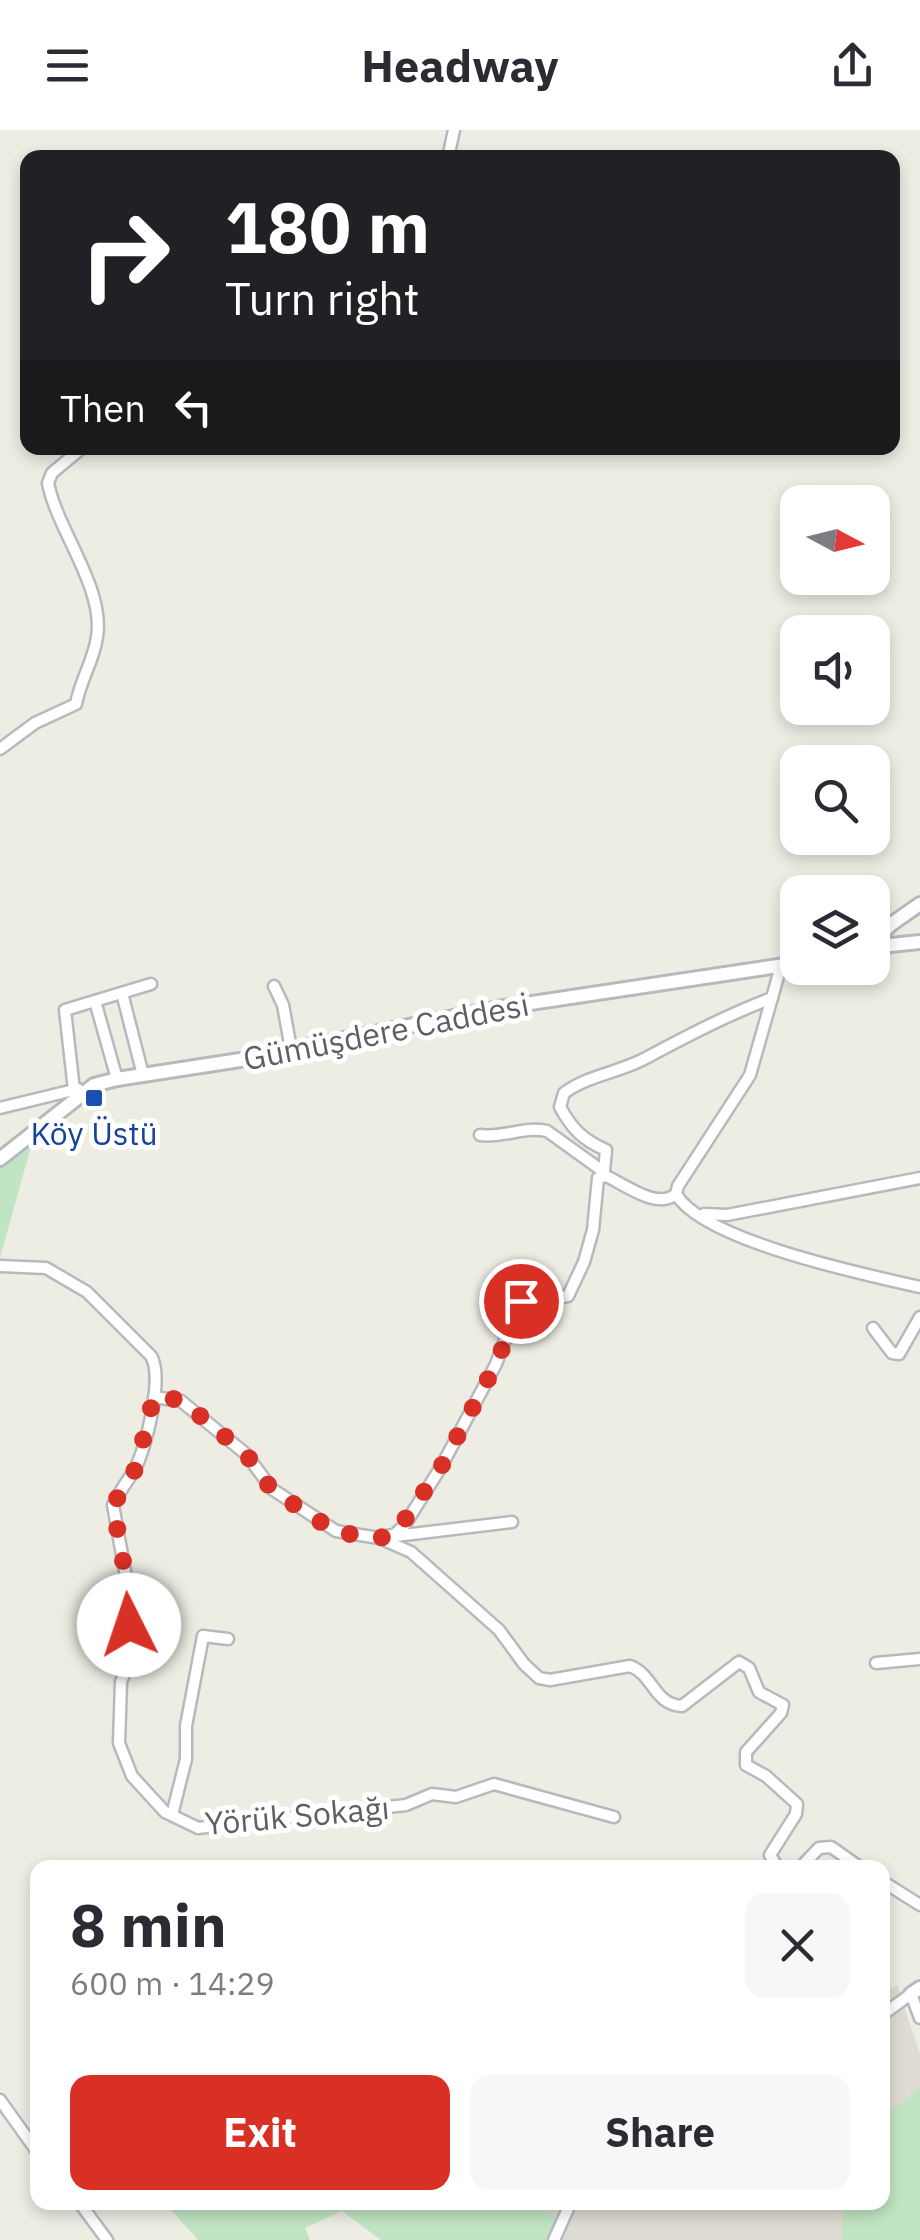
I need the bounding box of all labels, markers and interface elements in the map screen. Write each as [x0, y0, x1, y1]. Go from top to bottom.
text: Headway [361, 36, 559, 94]
icon: menu [40, 38, 95, 93]
icon: share [825, 38, 880, 93]
text: 180 m [225, 181, 430, 272]
icon: right [60, 190, 190, 320]
text: Turn right [225, 269, 420, 327]
icon: left [166, 380, 221, 435]
text: Then [60, 383, 146, 432]
north arrow [780, 485, 890, 595]
map controls [780, 485, 890, 985]
button: sound [780, 615, 890, 725]
button: search [780, 745, 890, 855]
button: layers [780, 875, 890, 985]
street label: Gümüşdere Caddesi [240, 983, 532, 1079]
marker: Köy Üstü [83, 1087, 105, 1109]
place label: Köy Üstü [30, 1112, 158, 1154]
pin [479, 1259, 564, 1344]
icon: arrive [494, 1274, 549, 1329]
position arrow [77, 1573, 181, 1677]
street label: Yörük Sokağı [203, 1786, 391, 1844]
text: 8 min [70, 1885, 227, 1964]
button: close [745, 1893, 850, 1998]
text: 600 m · 14:29 [70, 1962, 275, 2004]
button: Exit [70, 2075, 450, 2190]
button: Share [470, 2075, 850, 2190]

